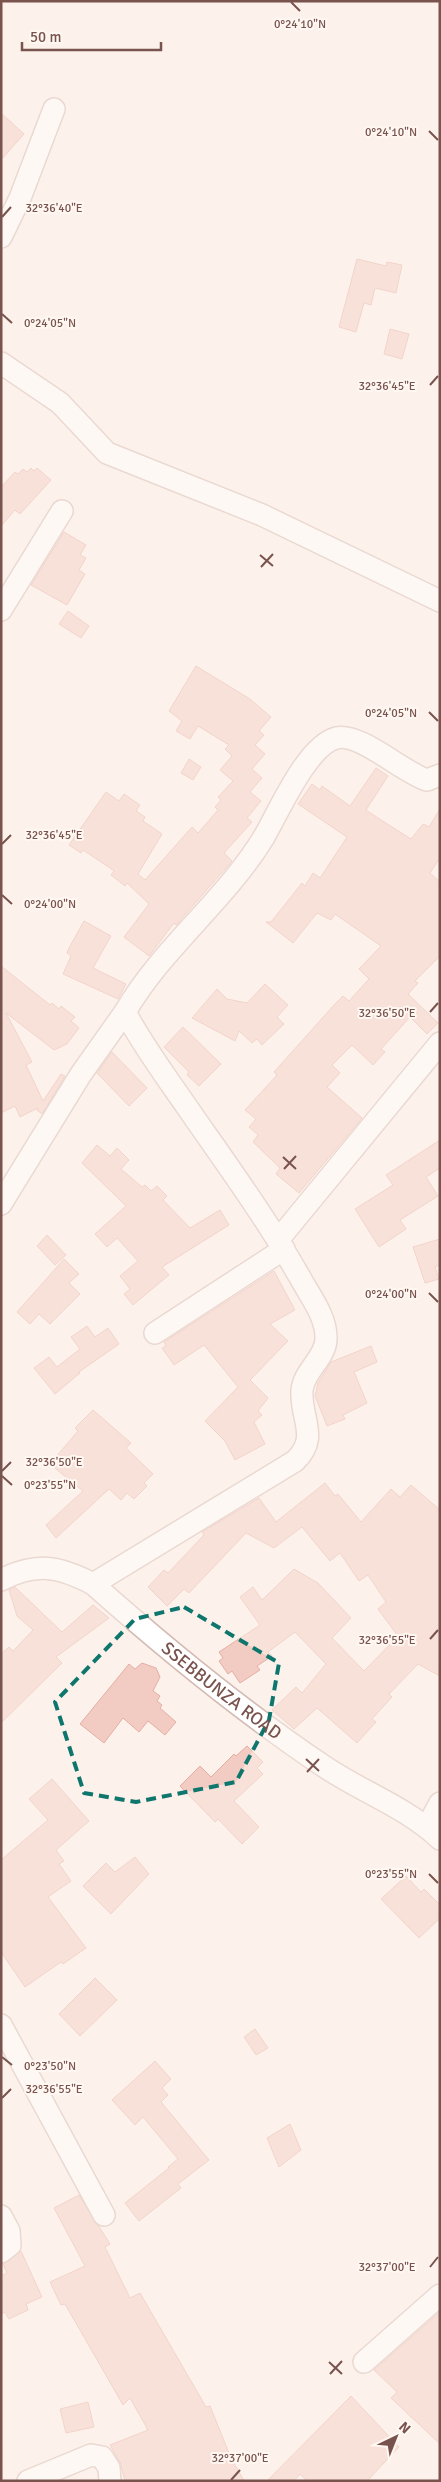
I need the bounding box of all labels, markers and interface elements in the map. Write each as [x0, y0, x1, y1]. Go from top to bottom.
text: 0°24'10"N [274, 17, 326, 32]
scale bar [22, 20, 161, 52]
text: 50 m [30, 28, 61, 46]
text: 0°24'10"N [365, 125, 417, 140]
text: 32°36'40"E [25, 201, 83, 216]
text: 0°24'05"N [24, 316, 76, 331]
text: 32°36'45"E [358, 379, 416, 394]
text: 0°24'05"N [365, 706, 417, 721]
text: 32°36'45"E [25, 828, 83, 843]
text: 0°24'00"N [24, 897, 76, 912]
text: 32°36'50"E [358, 1006, 416, 1021]
text: 0°24'00"N [365, 1287, 417, 1302]
text: 32°36'50"E [25, 1455, 83, 1470]
text: 0°23'55"N [24, 1478, 76, 1493]
text: 32°36'55"E [358, 1633, 416, 1648]
street label: SSEBBUNZA ROAD [157, 1637, 286, 1744]
text: 0°23'55"N [365, 1867, 417, 1882]
text: 0°23'50"N [24, 2059, 76, 2074]
text: 32°36'55"E [25, 2082, 83, 2097]
text: 32°37'00"E [358, 2260, 416, 2275]
north arrow [371, 2412, 421, 2462]
text: N [395, 2418, 414, 2437]
text: 32°37'00"E [211, 2451, 269, 2466]

